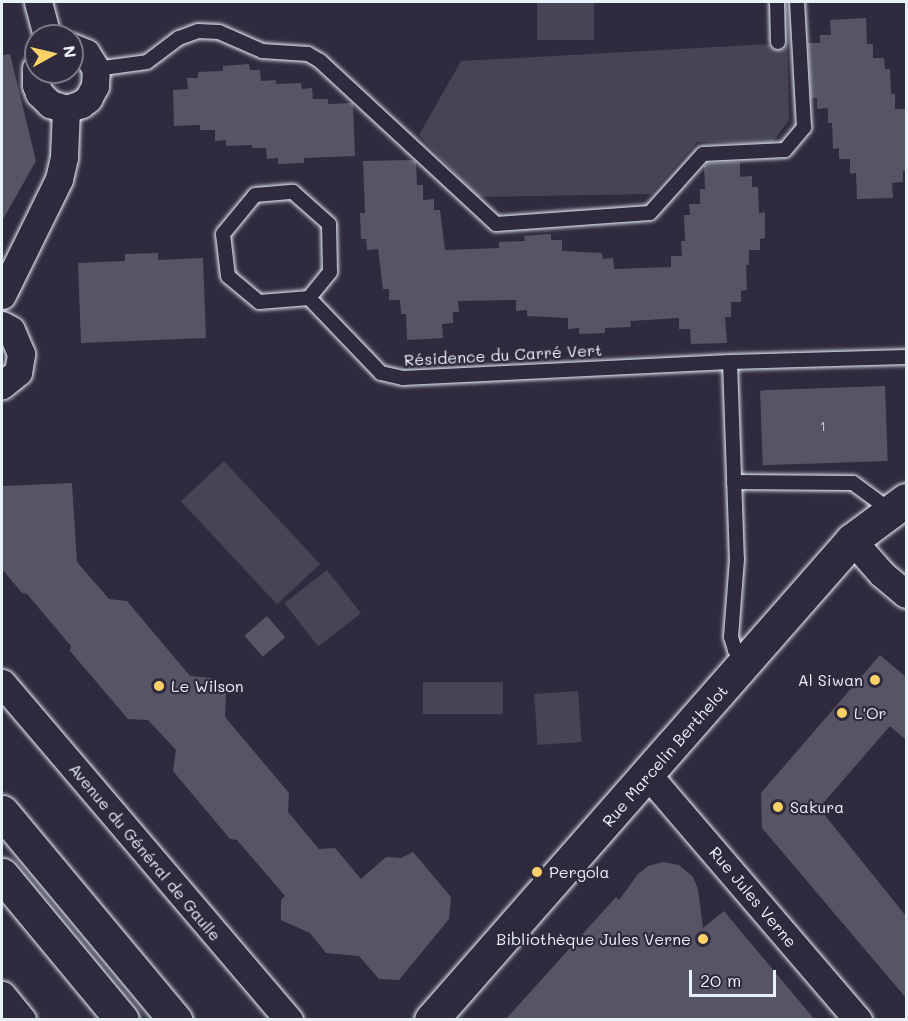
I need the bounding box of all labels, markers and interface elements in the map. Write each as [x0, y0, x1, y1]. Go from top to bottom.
north arrow [24, 24, 84, 84]
text: N [59, 44, 82, 59]
street label: Résidence du Carré Vert [404, 340, 602, 370]
house number: 1 [820, 418, 826, 434]
place label: Al Siwan [798, 670, 863, 690]
marker: Al Siwan [868, 673, 882, 687]
place label: Le Wilson [171, 676, 244, 696]
marker: Le Wilson [152, 679, 166, 693]
street label: Rue Marcelin Berthelot [598, 681, 732, 831]
place label: L'Or [854, 703, 887, 723]
marker: L'Or [835, 706, 849, 720]
street label: Avenue du Général de Gaulle [65, 759, 225, 945]
place label: Sakura [790, 797, 844, 817]
marker: Sakura [771, 800, 785, 814]
street label: Rue Jules Verne [705, 843, 801, 951]
place label: Pergola [549, 862, 609, 882]
marker: Pergola [530, 865, 544, 879]
place label: Bibliothèque Jules Verne [496, 929, 691, 949]
marker: Bibliothèque Jules Verne [696, 932, 710, 946]
scale bar [692, 958, 779, 996]
text: 20 m [700, 968, 741, 992]

